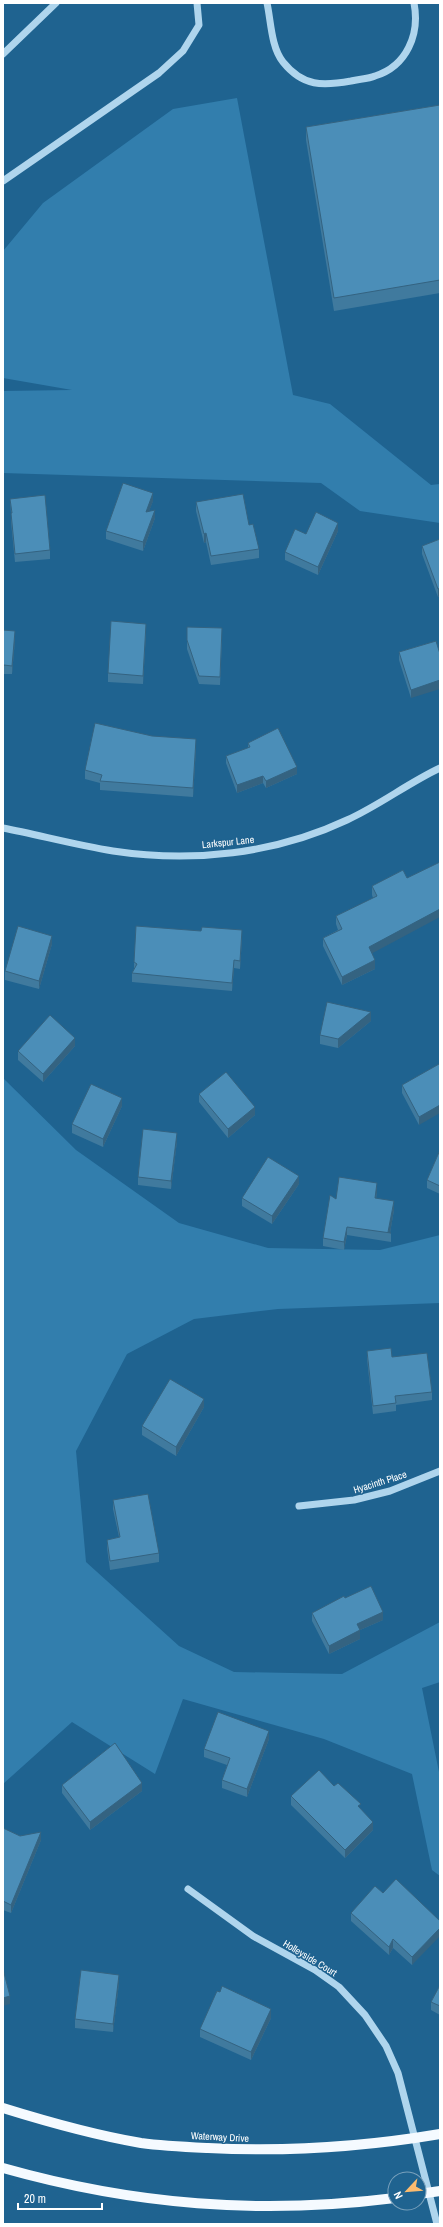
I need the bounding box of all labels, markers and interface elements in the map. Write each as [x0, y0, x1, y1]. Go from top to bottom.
street label: Larkspur Lane [201, 833, 255, 851]
street label: Hyacinth Place [352, 1468, 409, 1496]
street label: Holleyside Court [281, 1937, 340, 1980]
street label: Waterway Drive [191, 2129, 250, 2145]
north arrow [387, 2171, 427, 2211]
scale bar [18, 2185, 102, 2211]
text: N [390, 2189, 406, 2201]
text: 20 m [24, 2191, 46, 2207]

